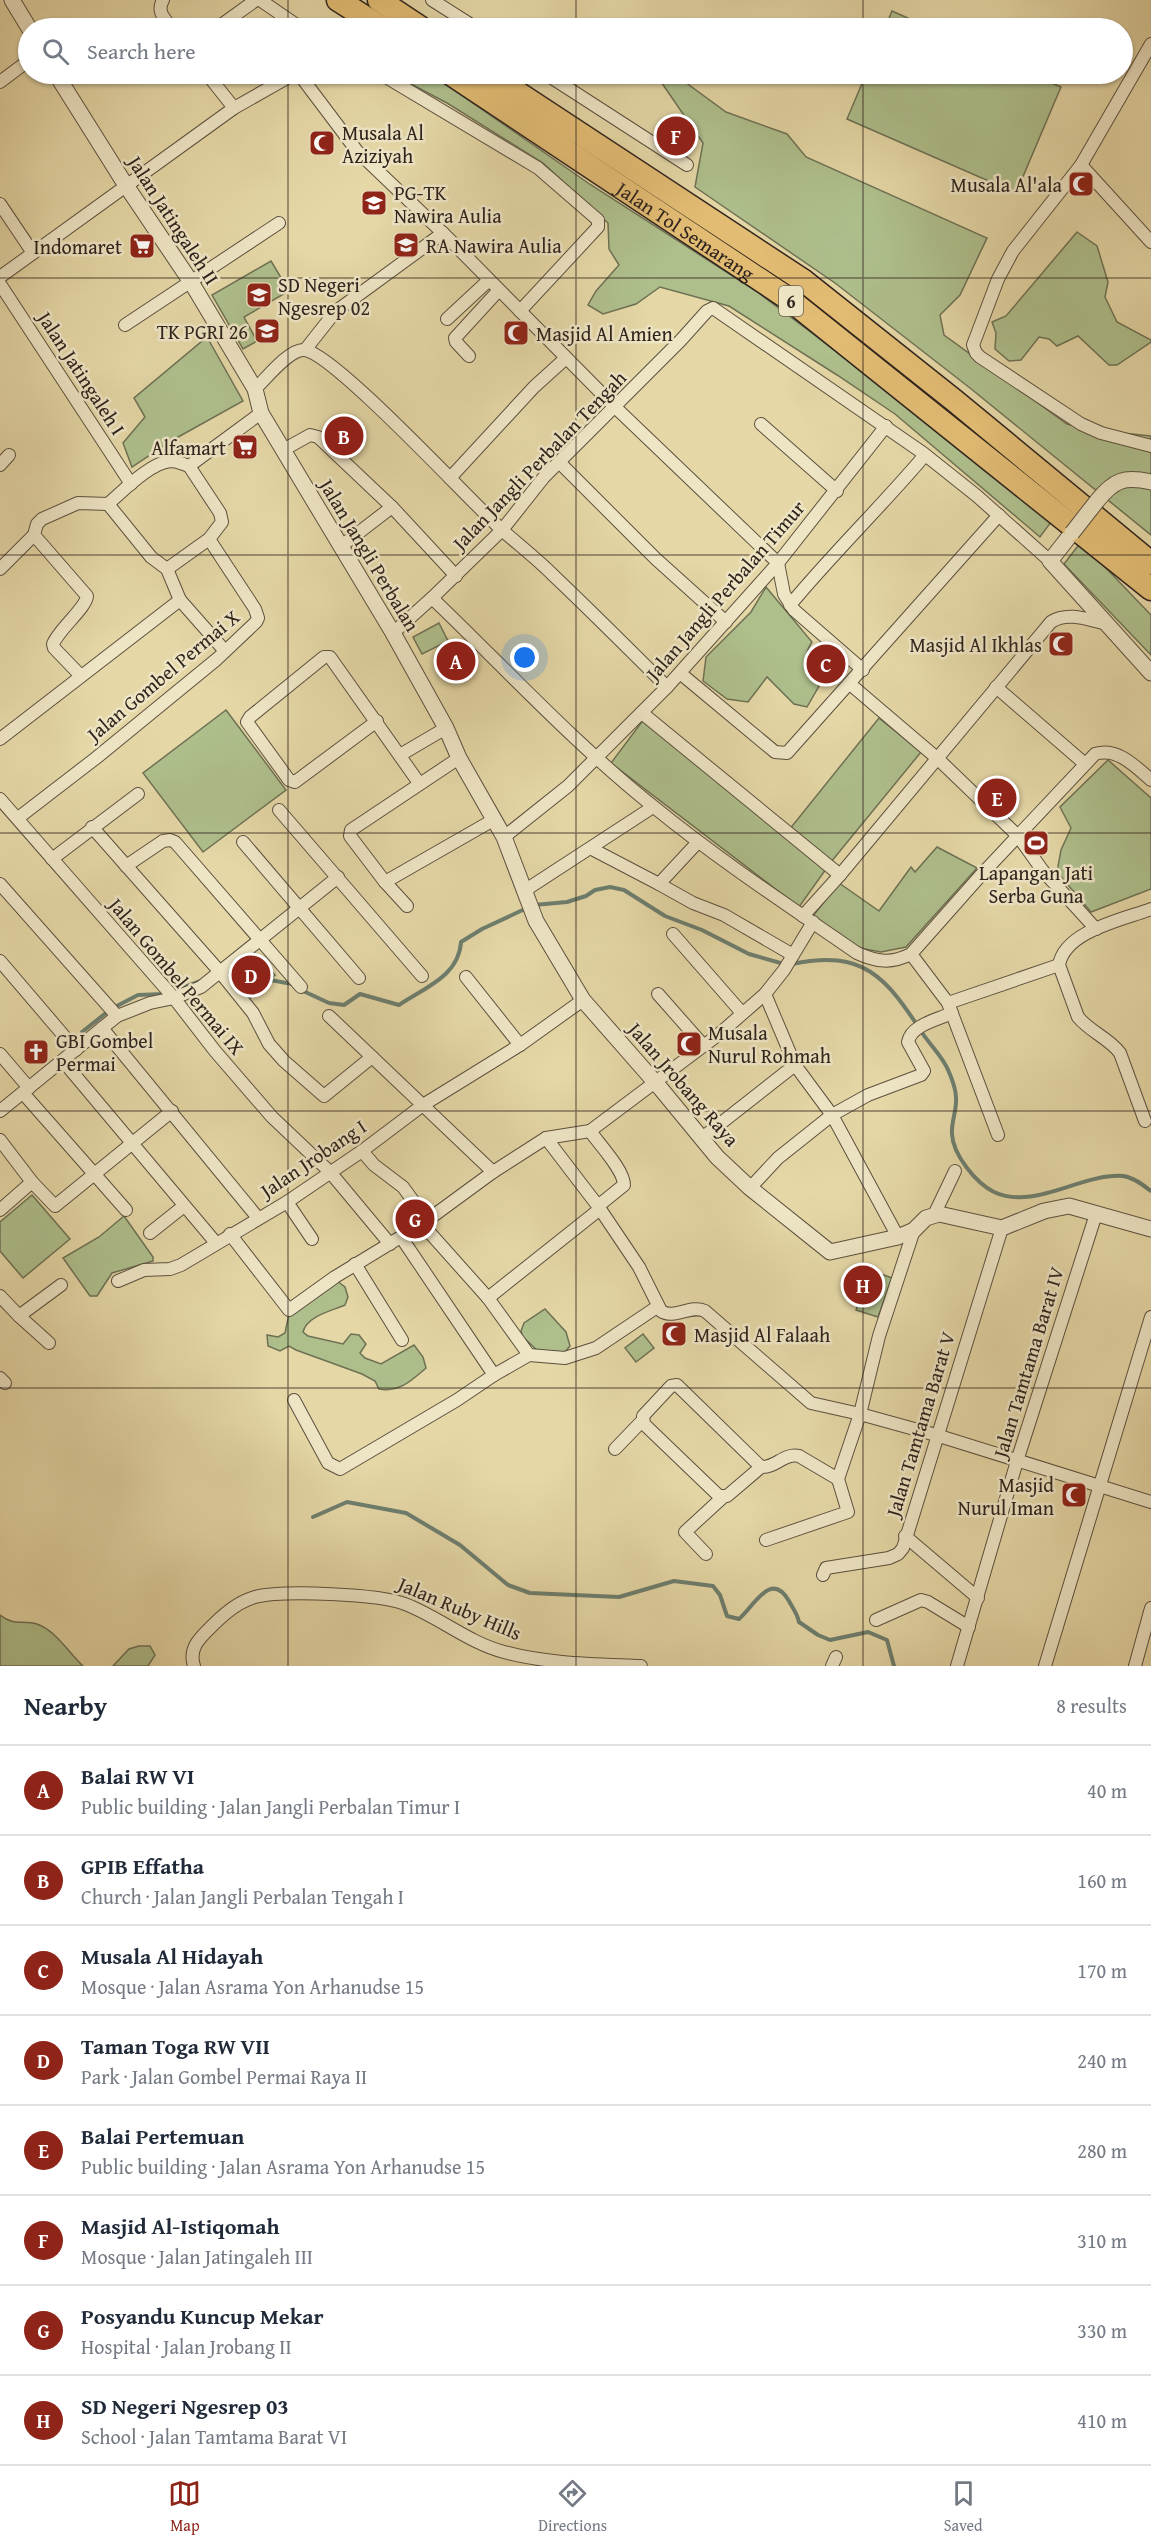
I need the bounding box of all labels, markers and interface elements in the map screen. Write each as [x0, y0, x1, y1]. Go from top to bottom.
search box [18, 18, 1133, 84]
icon: search [39, 35, 72, 68]
text: Search here [87, 35, 196, 67]
pin: F [656, 114, 696, 158]
place label: Musala Al Aziziyah [342, 118, 424, 170]
mosque icon: Musala Al Aziziyah [307, 128, 337, 158]
street label: Jalan Jatingaleh II [120, 147, 227, 290]
mosque icon: Musala Al'ala [1066, 169, 1096, 199]
place label: Musala Al'ala [951, 170, 1063, 199]
street label: Jalan Tol Semarang [608, 172, 761, 287]
place label: PG-TK Nawira Aulia [394, 178, 502, 230]
school or university icon: PG-TK Nawira Aulia [359, 188, 389, 218]
school or university icon: RA Nawira Aulia [391, 230, 421, 260]
supermarket icon: Indomaret [127, 231, 157, 261]
place label: RA Nawira Aulia [426, 231, 562, 260]
place label: Indomaret [34, 232, 122, 261]
place label: SD Negeri Ngesrep 02 [278, 270, 370, 322]
school or university icon: SD Negeri Ngesrep 02 [244, 280, 274, 310]
road number: 6 [779, 286, 803, 316]
street label: Jalan Jatingaleh I [29, 303, 133, 441]
school or university icon: TK PGRI 26 [252, 316, 282, 346]
place label: TK PGRI 26 [157, 317, 248, 346]
mosque icon: Masjid Al Amien [501, 318, 531, 348]
place label: Masjid Al Amien [536, 319, 673, 348]
street label: Jalan Jangli Perbalan Tengah [443, 364, 633, 558]
pin: B [324, 414, 364, 458]
supermarket icon: Alfamart [230, 432, 260, 462]
place label: Alfamart [151, 433, 226, 462]
street label: Jalan Jangli Perbalan [311, 471, 427, 637]
street label: Jalan Jangli Perbalan Timur [637, 494, 811, 689]
street label: Jalan Gombel Permai X [78, 602, 246, 749]
mosque icon: Masjid Al Ikhlas [1046, 629, 1076, 659]
place label: Masjid Al Ikhlas [909, 630, 1042, 659]
pin: A [436, 638, 476, 684]
pin: C [806, 642, 846, 686]
your location [510, 643, 539, 672]
pin: E [978, 776, 1016, 820]
sports icon: Lapangan Jati Serba Guna [1021, 828, 1051, 858]
place label: Lapangan Jati Serba Guna [979, 858, 1093, 910]
street label: Jalan Gombel Permai IX [101, 889, 252, 1061]
pin: D [232, 952, 270, 998]
street label: Jalan Jrobang Raya [620, 1013, 747, 1153]
place label: Musala Nurul Rohmah [708, 1018, 831, 1070]
place label: GBI Gombel Permai [56, 1026, 154, 1078]
mosque icon: Musala Nurul Rohmah [674, 1029, 704, 1059]
church icon: GBI Gombel Permai [21, 1037, 51, 1067]
street label: Jalan Jrobang I [252, 1112, 372, 1206]
pin: G [396, 1196, 434, 1242]
pin: H [844, 1262, 882, 1308]
street label: Jalan Tamtama Barat IV [984, 1263, 1071, 1464]
mosque icon: Masjid Al Falaah [659, 1319, 689, 1349]
place label: Masjid Al Falaah [694, 1320, 830, 1349]
street label: Jalan Tamtama Barat V [877, 1328, 962, 1523]
place label: Masjid Nurul Iman [958, 1470, 1054, 1522]
mosque icon: Masjid Nurul Iman [1059, 1480, 1089, 1510]
street label: Jalan Ruby Hills [391, 1568, 526, 1647]
text: Nearby [24, 1686, 107, 1725]
text: 8 results [1056, 1691, 1127, 1720]
text: Balai RW VI [81, 1760, 194, 1792]
text: A [37, 1776, 50, 1805]
text: 40 m [1087, 1776, 1127, 1805]
text: Public building · Jalan Jangli Perbalan Timur I [81, 1792, 460, 1821]
text: GPIB Effatha [81, 1850, 204, 1882]
text: B [37, 1866, 50, 1895]
text: 160 m [1077, 1866, 1127, 1895]
text: Church · Jalan Jangli Perbalan Tengah I [81, 1882, 404, 1911]
text: Musala Al Hidayah [81, 1940, 263, 1972]
text: C [38, 1956, 49, 1985]
text: 170 m [1077, 1956, 1127, 1985]
text: Mosque · Jalan Asrama Yon Arhanudse 15 [81, 1972, 424, 2001]
text: Taman Toga RW VII [81, 2030, 270, 2062]
text: D [37, 2046, 50, 2075]
text: 240 m [1077, 2046, 1127, 2075]
text: Park · Jalan Gombel Permai Raya II [81, 2062, 367, 2091]
text: Balai Pertemuan [81, 2120, 244, 2152]
text: E [38, 2136, 49, 2165]
text: 280 m [1077, 2136, 1127, 2165]
text: Public building · Jalan Asrama Yon Arhanudse 15 [81, 2152, 485, 2181]
text: Masjid Al-Istiqomah [81, 2210, 279, 2242]
text: F [38, 2226, 49, 2255]
text: 310 m [1077, 2226, 1127, 2255]
text: Mosque · Jalan Jatingaleh III [81, 2242, 313, 2271]
text: Posyandu Kuncup Mekar [81, 2300, 324, 2332]
text: G [37, 2316, 50, 2345]
text: 330 m [1077, 2316, 1127, 2345]
text: Hospital · Jalan Jrobang II [81, 2332, 292, 2361]
text: SD Negeri Ngesrep 03 [81, 2390, 289, 2422]
text: H [37, 2406, 50, 2435]
text: 410 m [1077, 2406, 1127, 2435]
text: School · Jalan Tamtama Barat VI [81, 2422, 347, 2451]
tab: Map [168, 2477, 201, 2537]
tab: Directions [538, 2477, 607, 2537]
tab: Saved [944, 2477, 983, 2537]

